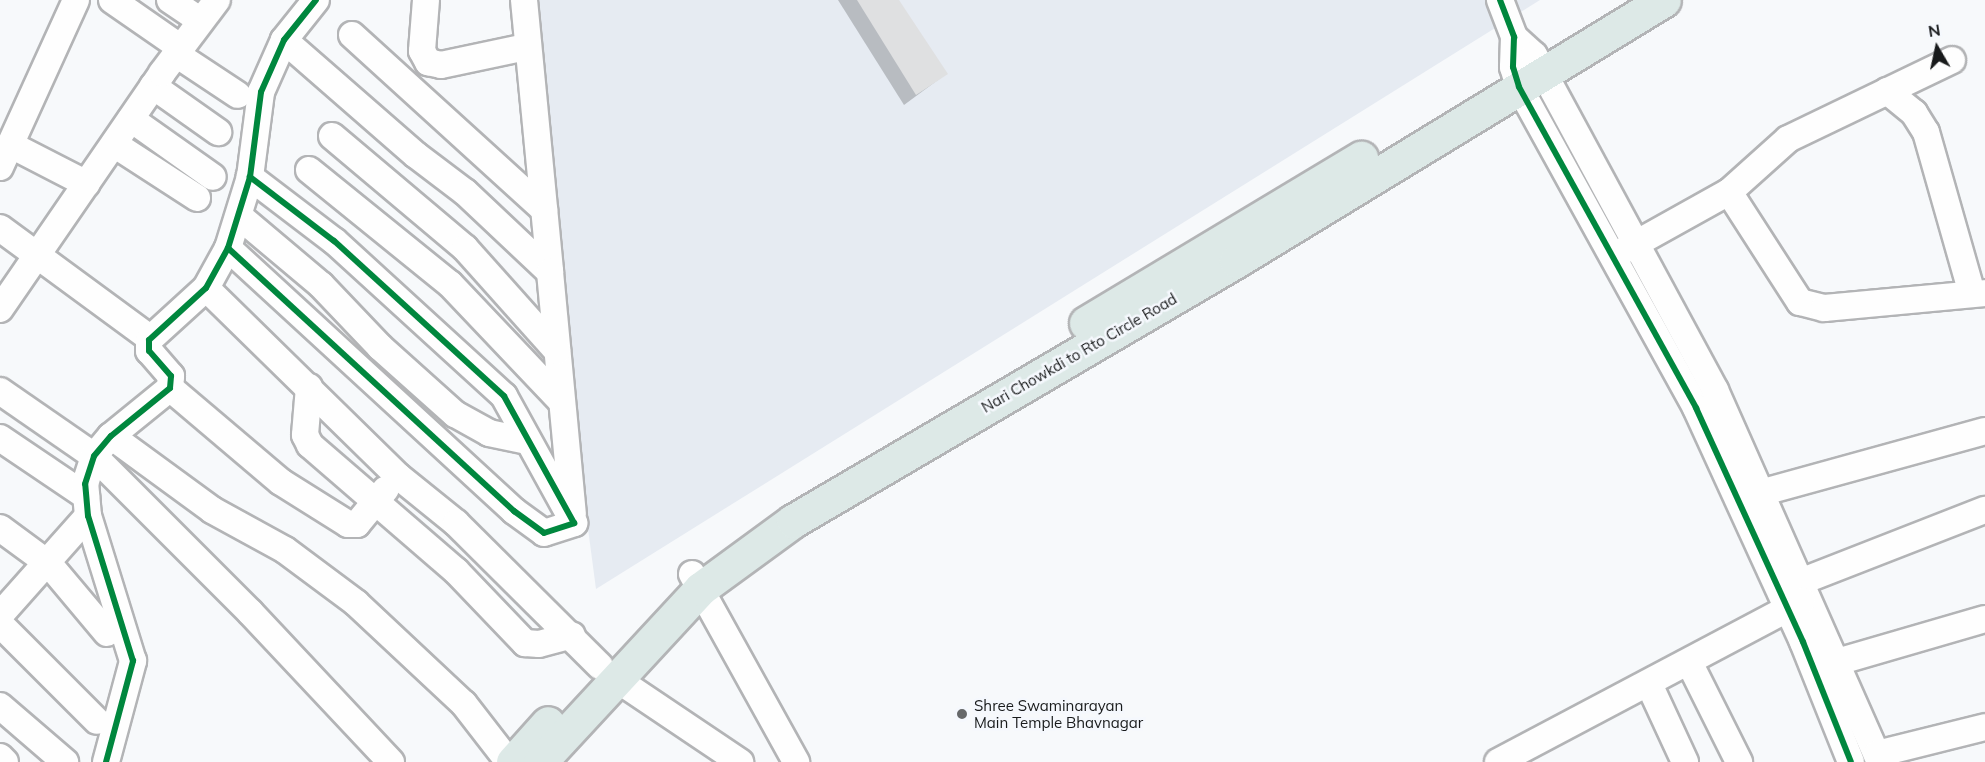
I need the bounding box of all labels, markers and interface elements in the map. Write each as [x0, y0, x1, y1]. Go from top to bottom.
north arrow [1907, 18, 1967, 78]
text: N [1927, 19, 1942, 41]
street label: Nari Chowkdi to Rto Circle Road [978, 290, 1180, 416]
place label: Shree Swaminarayan Main Temple Bhavnagar [974, 696, 1143, 731]
marker: Shree Swaminarayan Main Temple Bhavnagar [955, 707, 969, 721]

